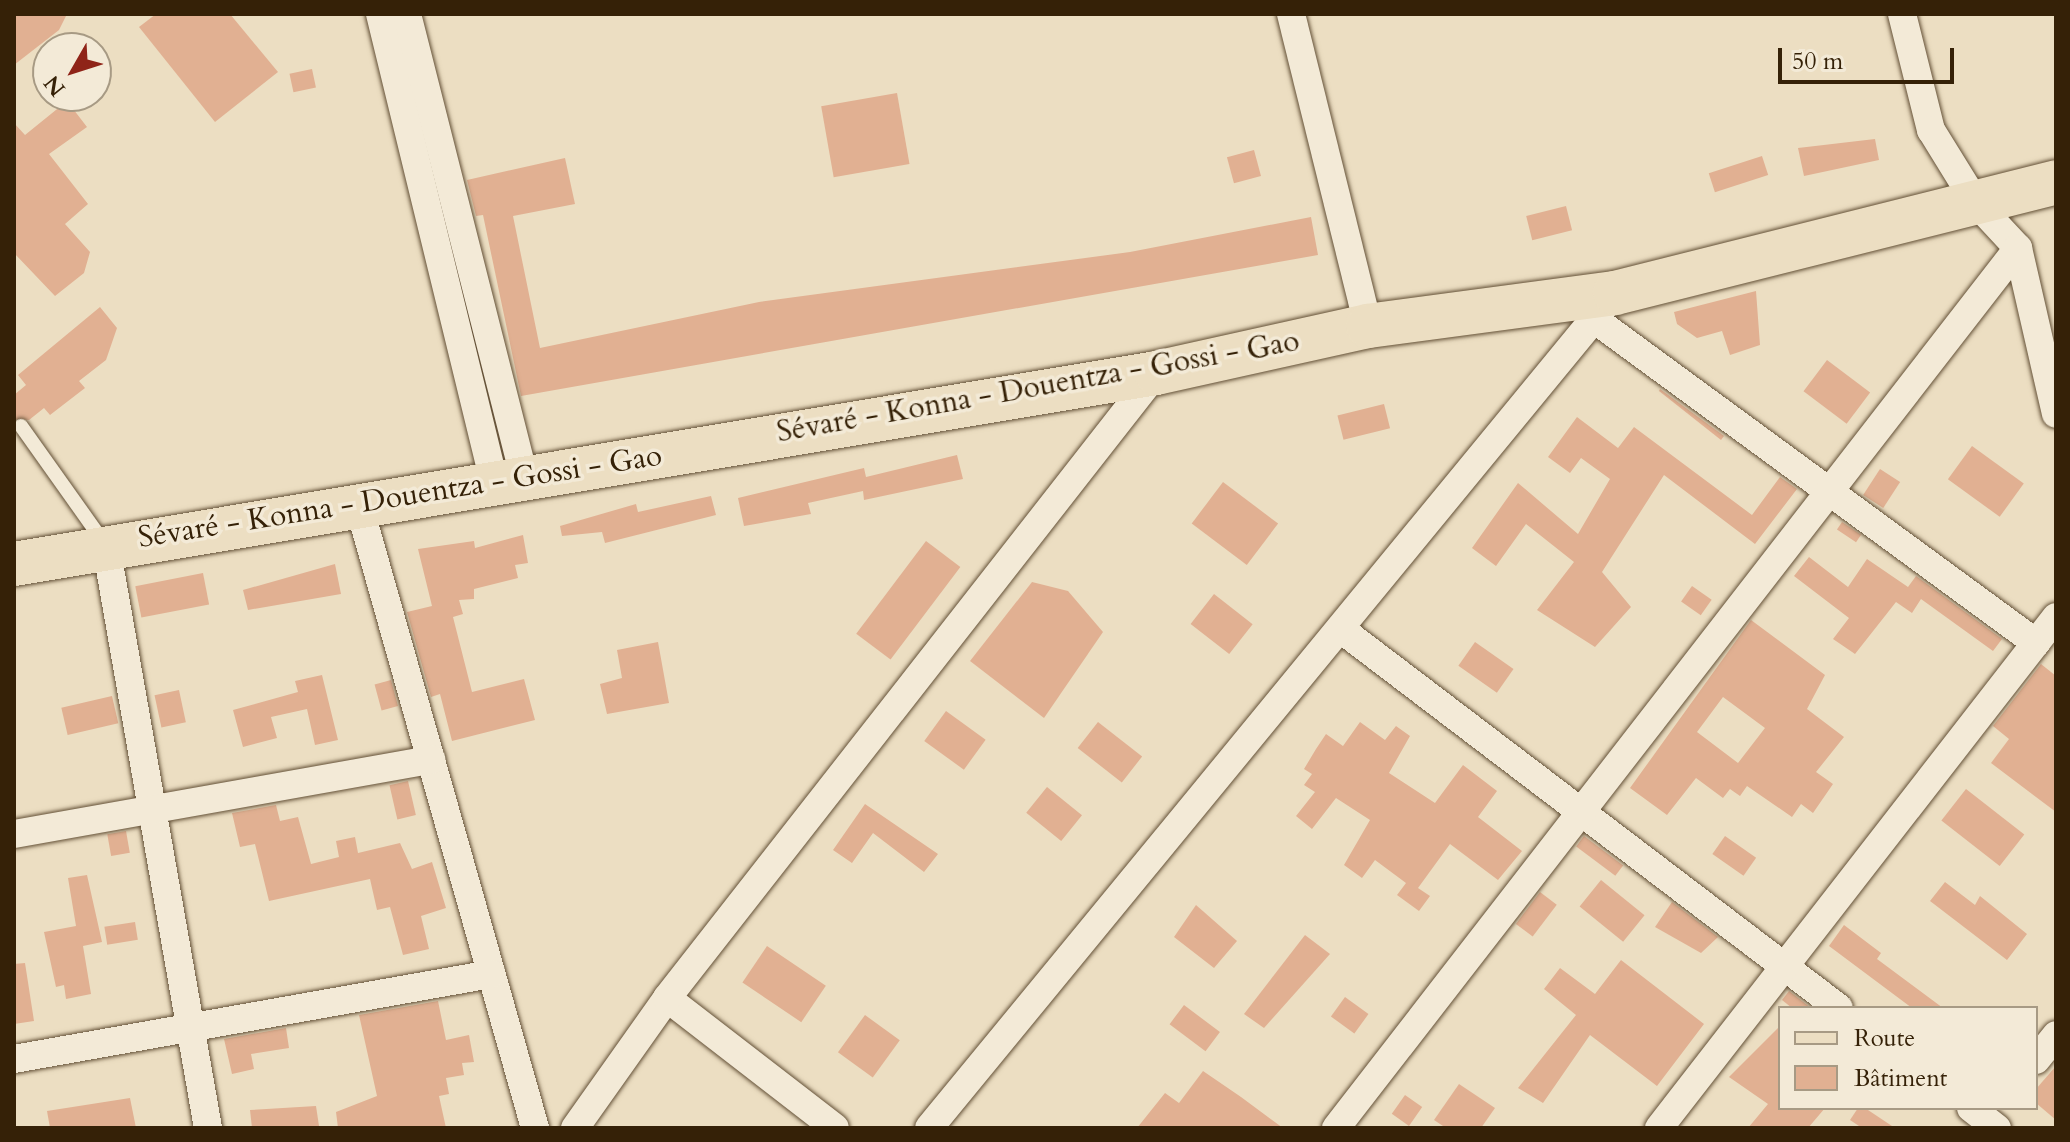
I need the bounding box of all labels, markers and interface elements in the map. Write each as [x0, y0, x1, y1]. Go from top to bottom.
north arrow [32, 32, 112, 112]
scale bar [1782, 32, 1958, 82]
text: 50 m [1792, 45, 1843, 78]
text: N [37, 69, 73, 103]
street label: Sévaré - Konna - Douentza - Gossi - Gao [774, 323, 1302, 451]
street label: Sévaré - Konna - Douentza - Gossi - Gao [136, 438, 664, 556]
legend [1778, 1006, 2038, 1110]
text: Route [1854, 1022, 1915, 1055]
text: Bâtiment [1854, 1062, 1947, 1095]

